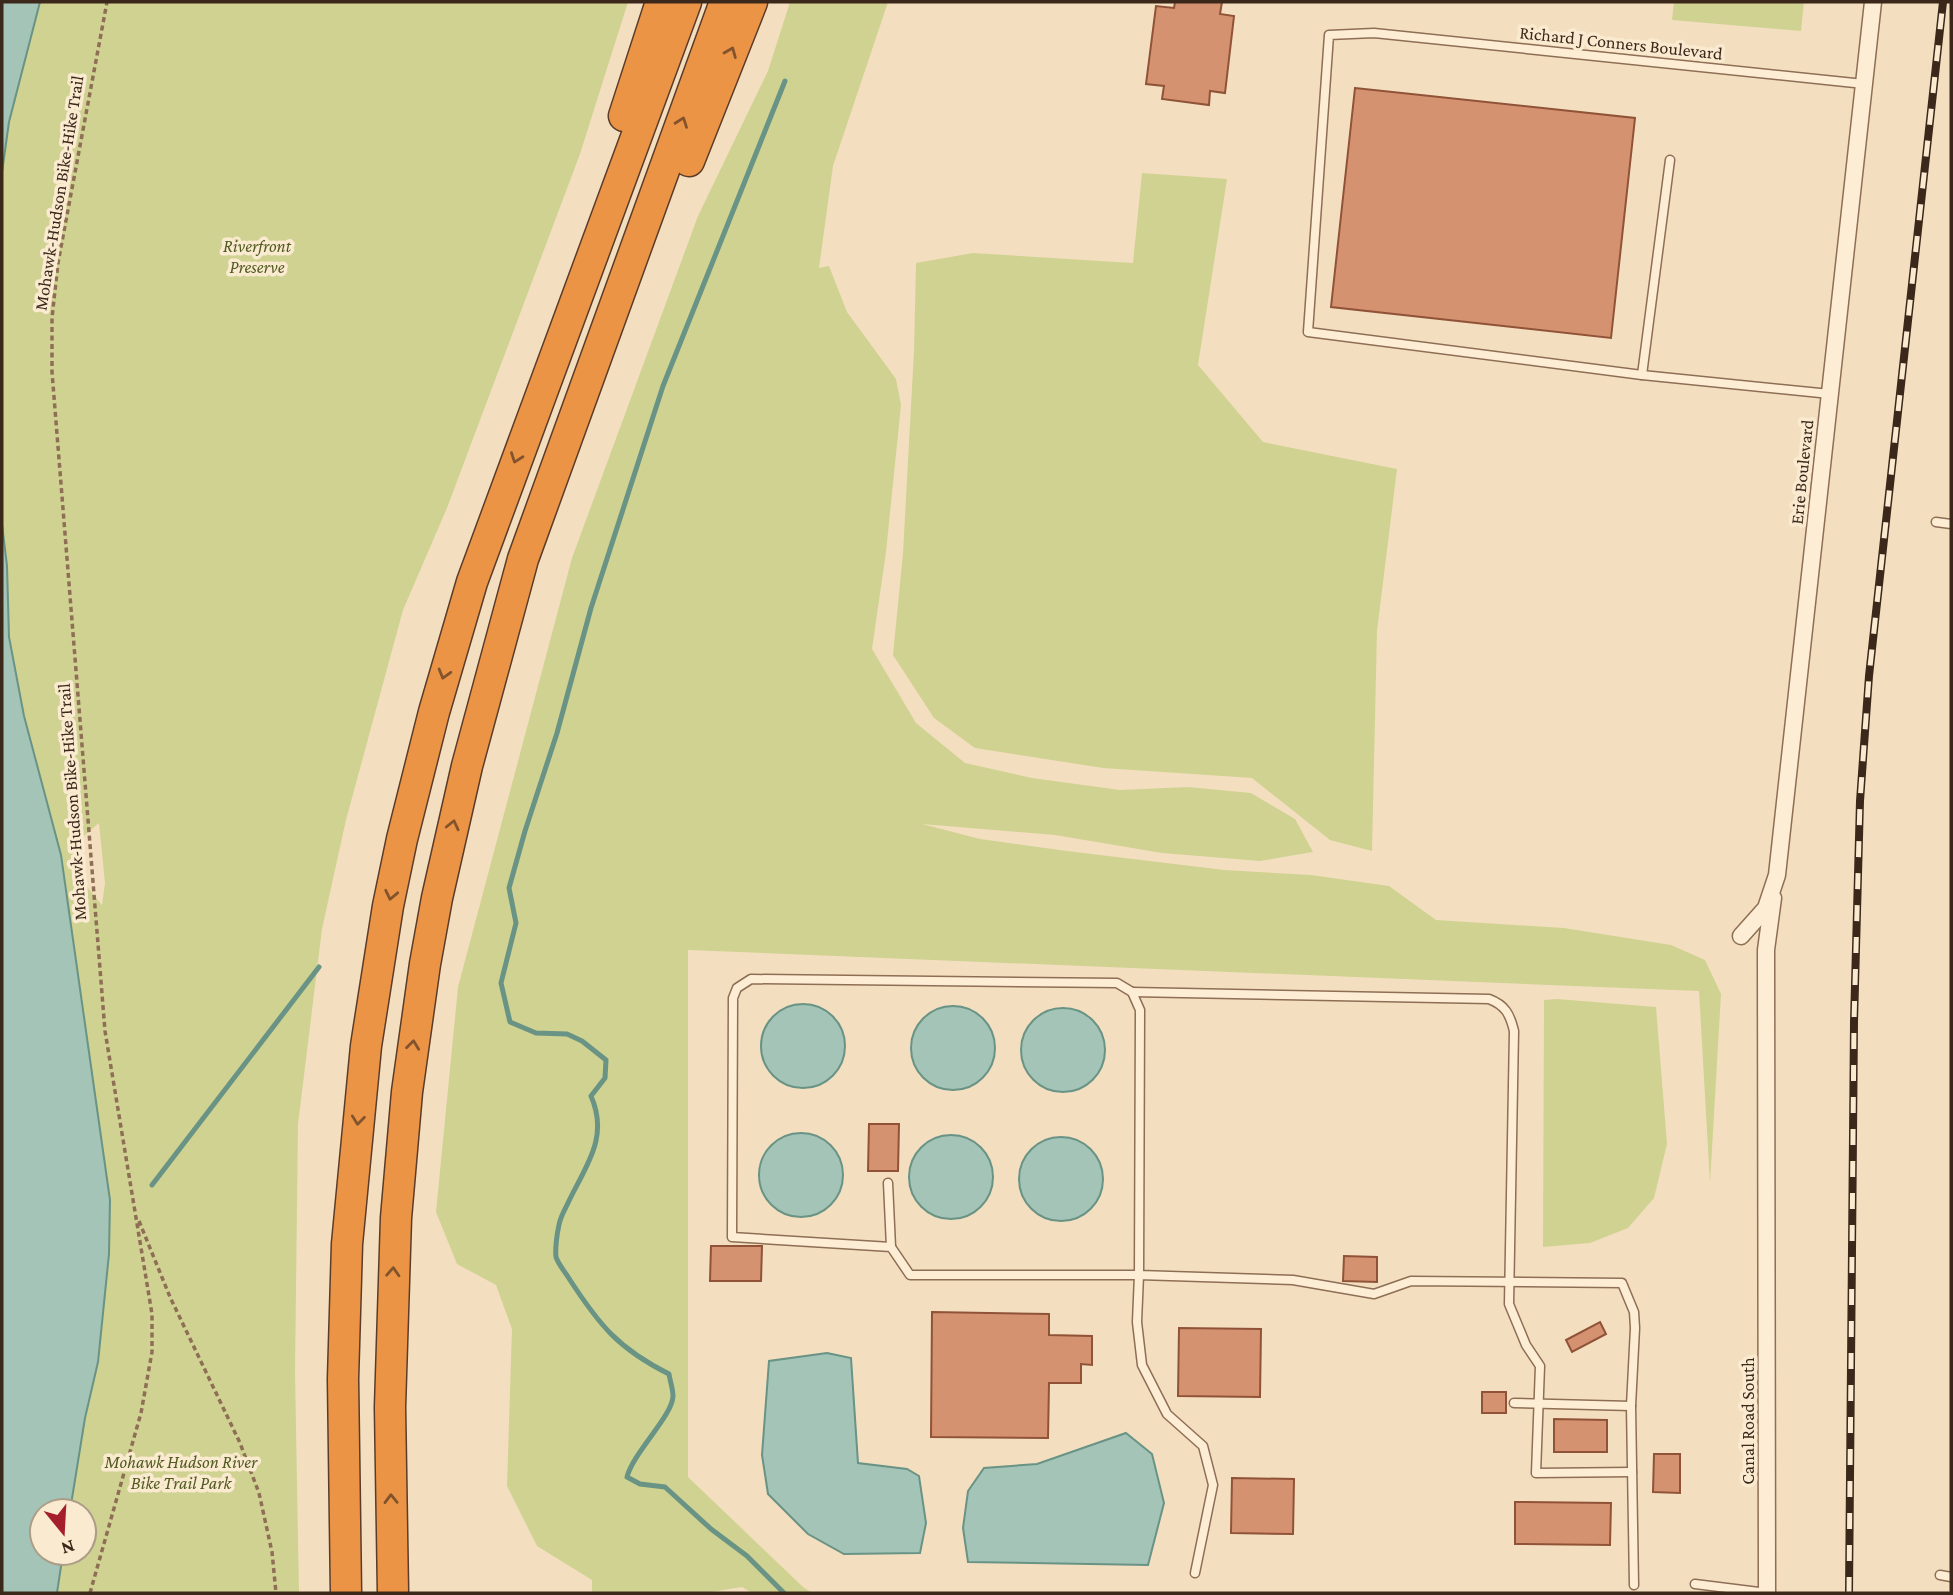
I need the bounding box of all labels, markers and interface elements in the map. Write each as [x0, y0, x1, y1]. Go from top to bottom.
street label: Richard J Conners Boulevard [1518, 22, 1724, 64]
one-way arrow [723, 47, 737, 59]
street label: Mohawk-Hudson Bike-Hike Trail [31, 74, 87, 312]
one-way arrow [673, 117, 687, 129]
park label: Riverfront Preserve [223, 236, 292, 277]
street label: Erie Boulevard [1787, 418, 1817, 525]
one-way arrow [511, 452, 525, 464]
one-way arrow [438, 668, 453, 680]
street label: Mohawk-Hudson Bike-Hike Trail [54, 683, 90, 921]
one-way arrow [445, 819, 459, 831]
one-way arrow [384, 889, 399, 901]
one-way arrow [405, 1040, 420, 1051]
one-way arrow [351, 1115, 366, 1126]
one-way arrow [385, 1266, 400, 1277]
street label: Canal Road South [1738, 1357, 1758, 1485]
park label: Mohawk Hudson River Bike Trail Park [104, 1452, 258, 1493]
one-way arrow [383, 1494, 399, 1504]
north arrow [28, 1497, 98, 1567]
text: N [59, 1536, 78, 1560]

